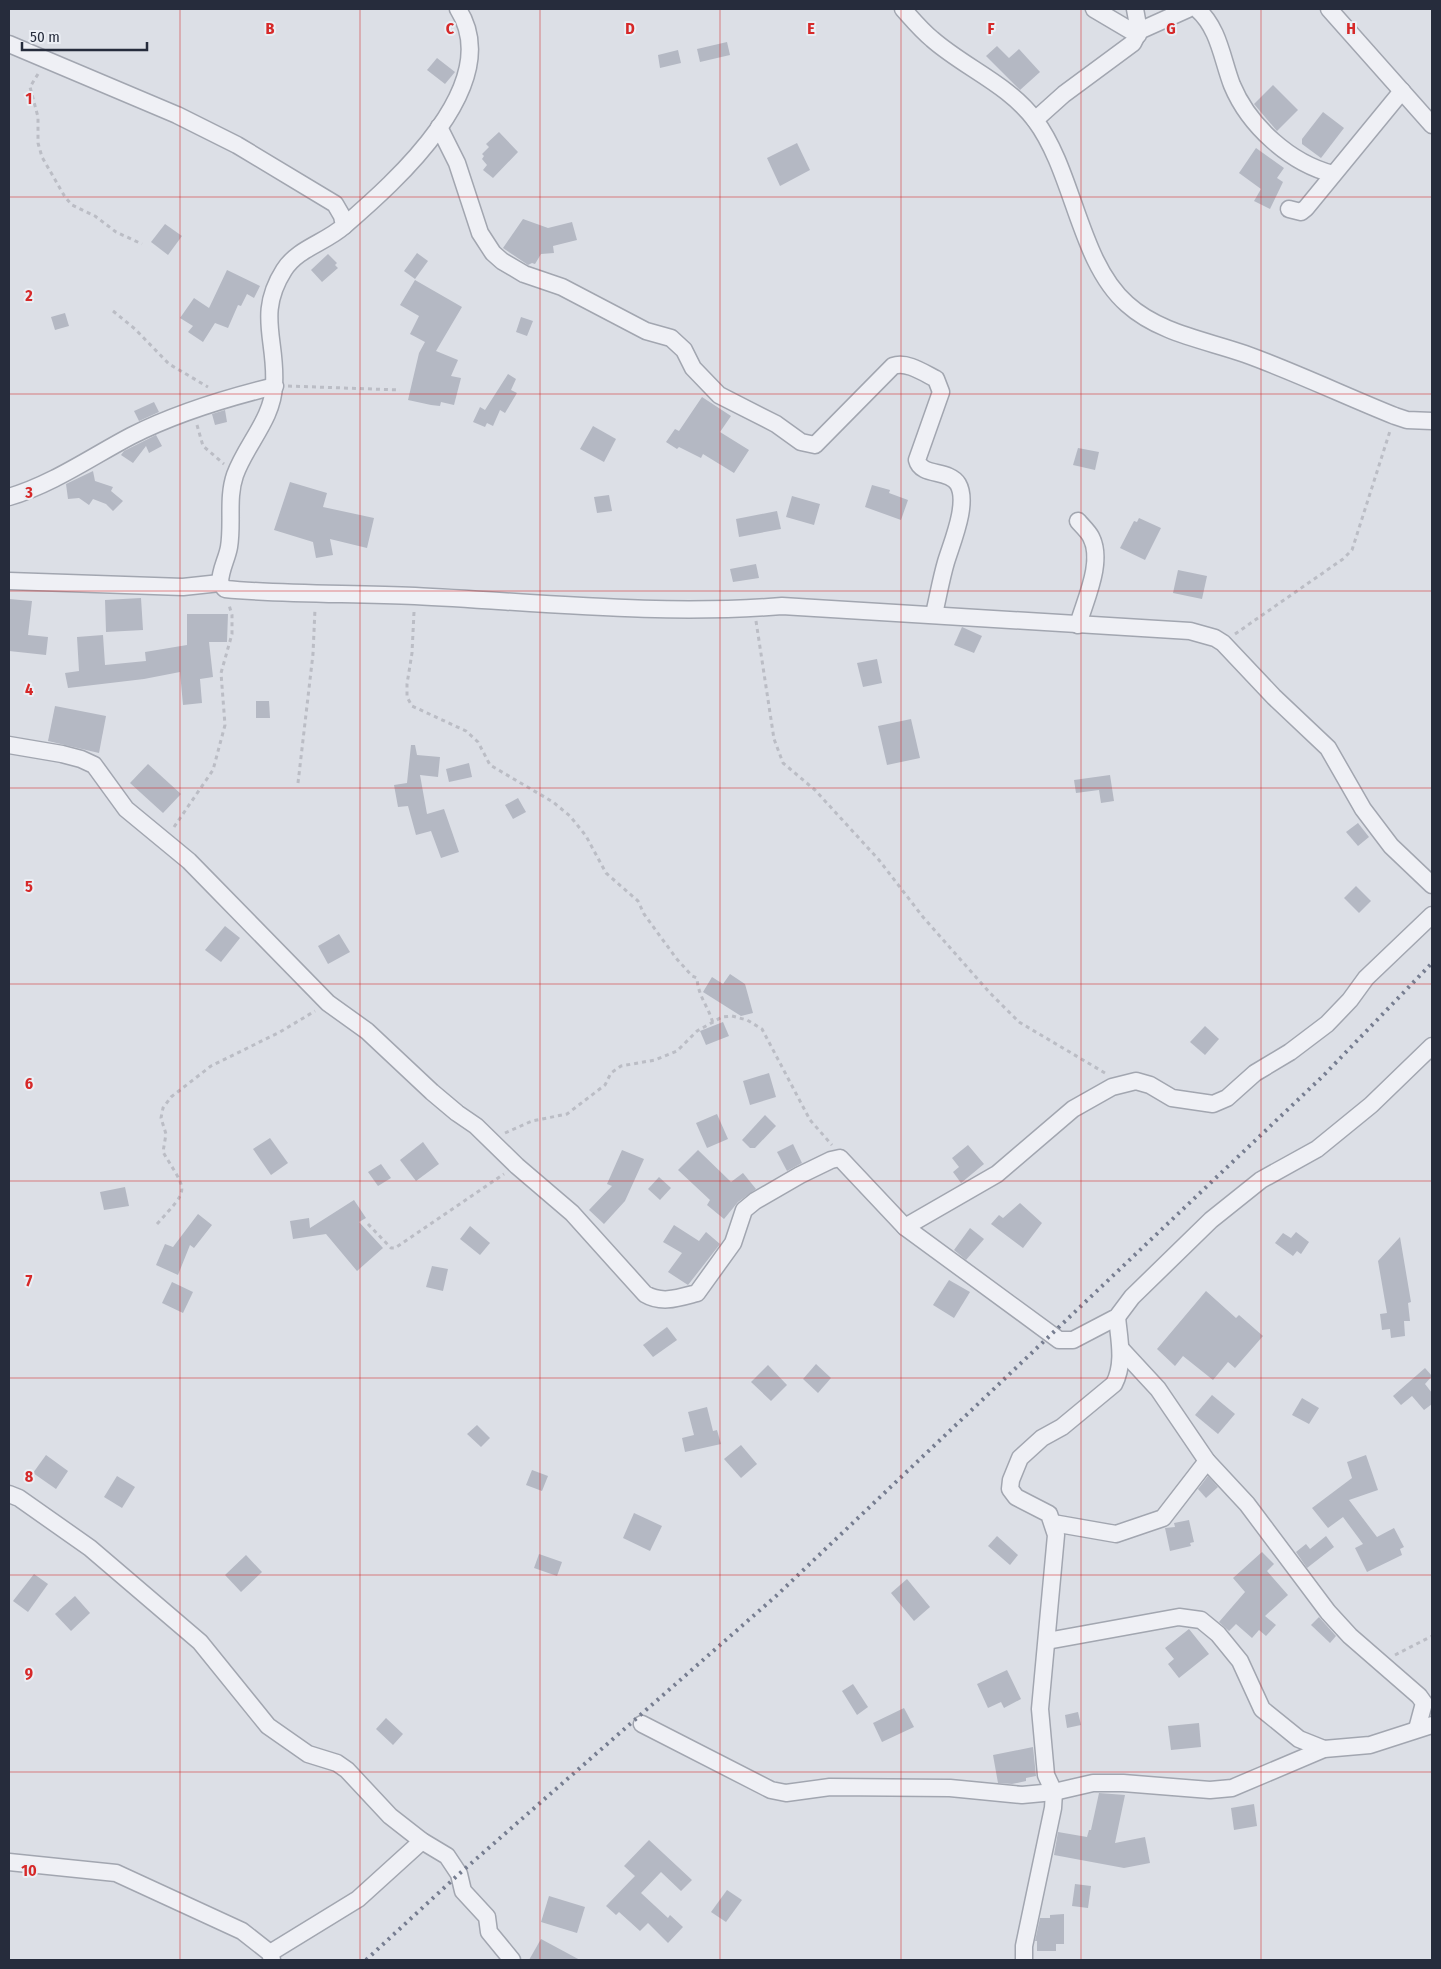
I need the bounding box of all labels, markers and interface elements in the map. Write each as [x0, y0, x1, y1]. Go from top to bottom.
text: B [266, 19, 275, 38]
text: C [446, 19, 455, 38]
text: D [625, 19, 635, 38]
text: E [807, 19, 815, 38]
text: F [987, 19, 995, 38]
text: G [1166, 19, 1176, 38]
text: H [1346, 19, 1356, 38]
scale bar [22, 20, 148, 52]
text: 50 m [30, 28, 60, 46]
text: 1 [26, 89, 32, 108]
text: 2 [24, 286, 33, 305]
text: 3 [24, 483, 33, 502]
text: 4 [25, 680, 33, 699]
text: 5 [25, 877, 33, 896]
text: 6 [25, 1074, 33, 1093]
text: 7 [26, 1271, 33, 1290]
text: 8 [25, 1467, 34, 1486]
text: 9 [25, 1664, 33, 1683]
text: 10 [21, 1861, 37, 1880]

